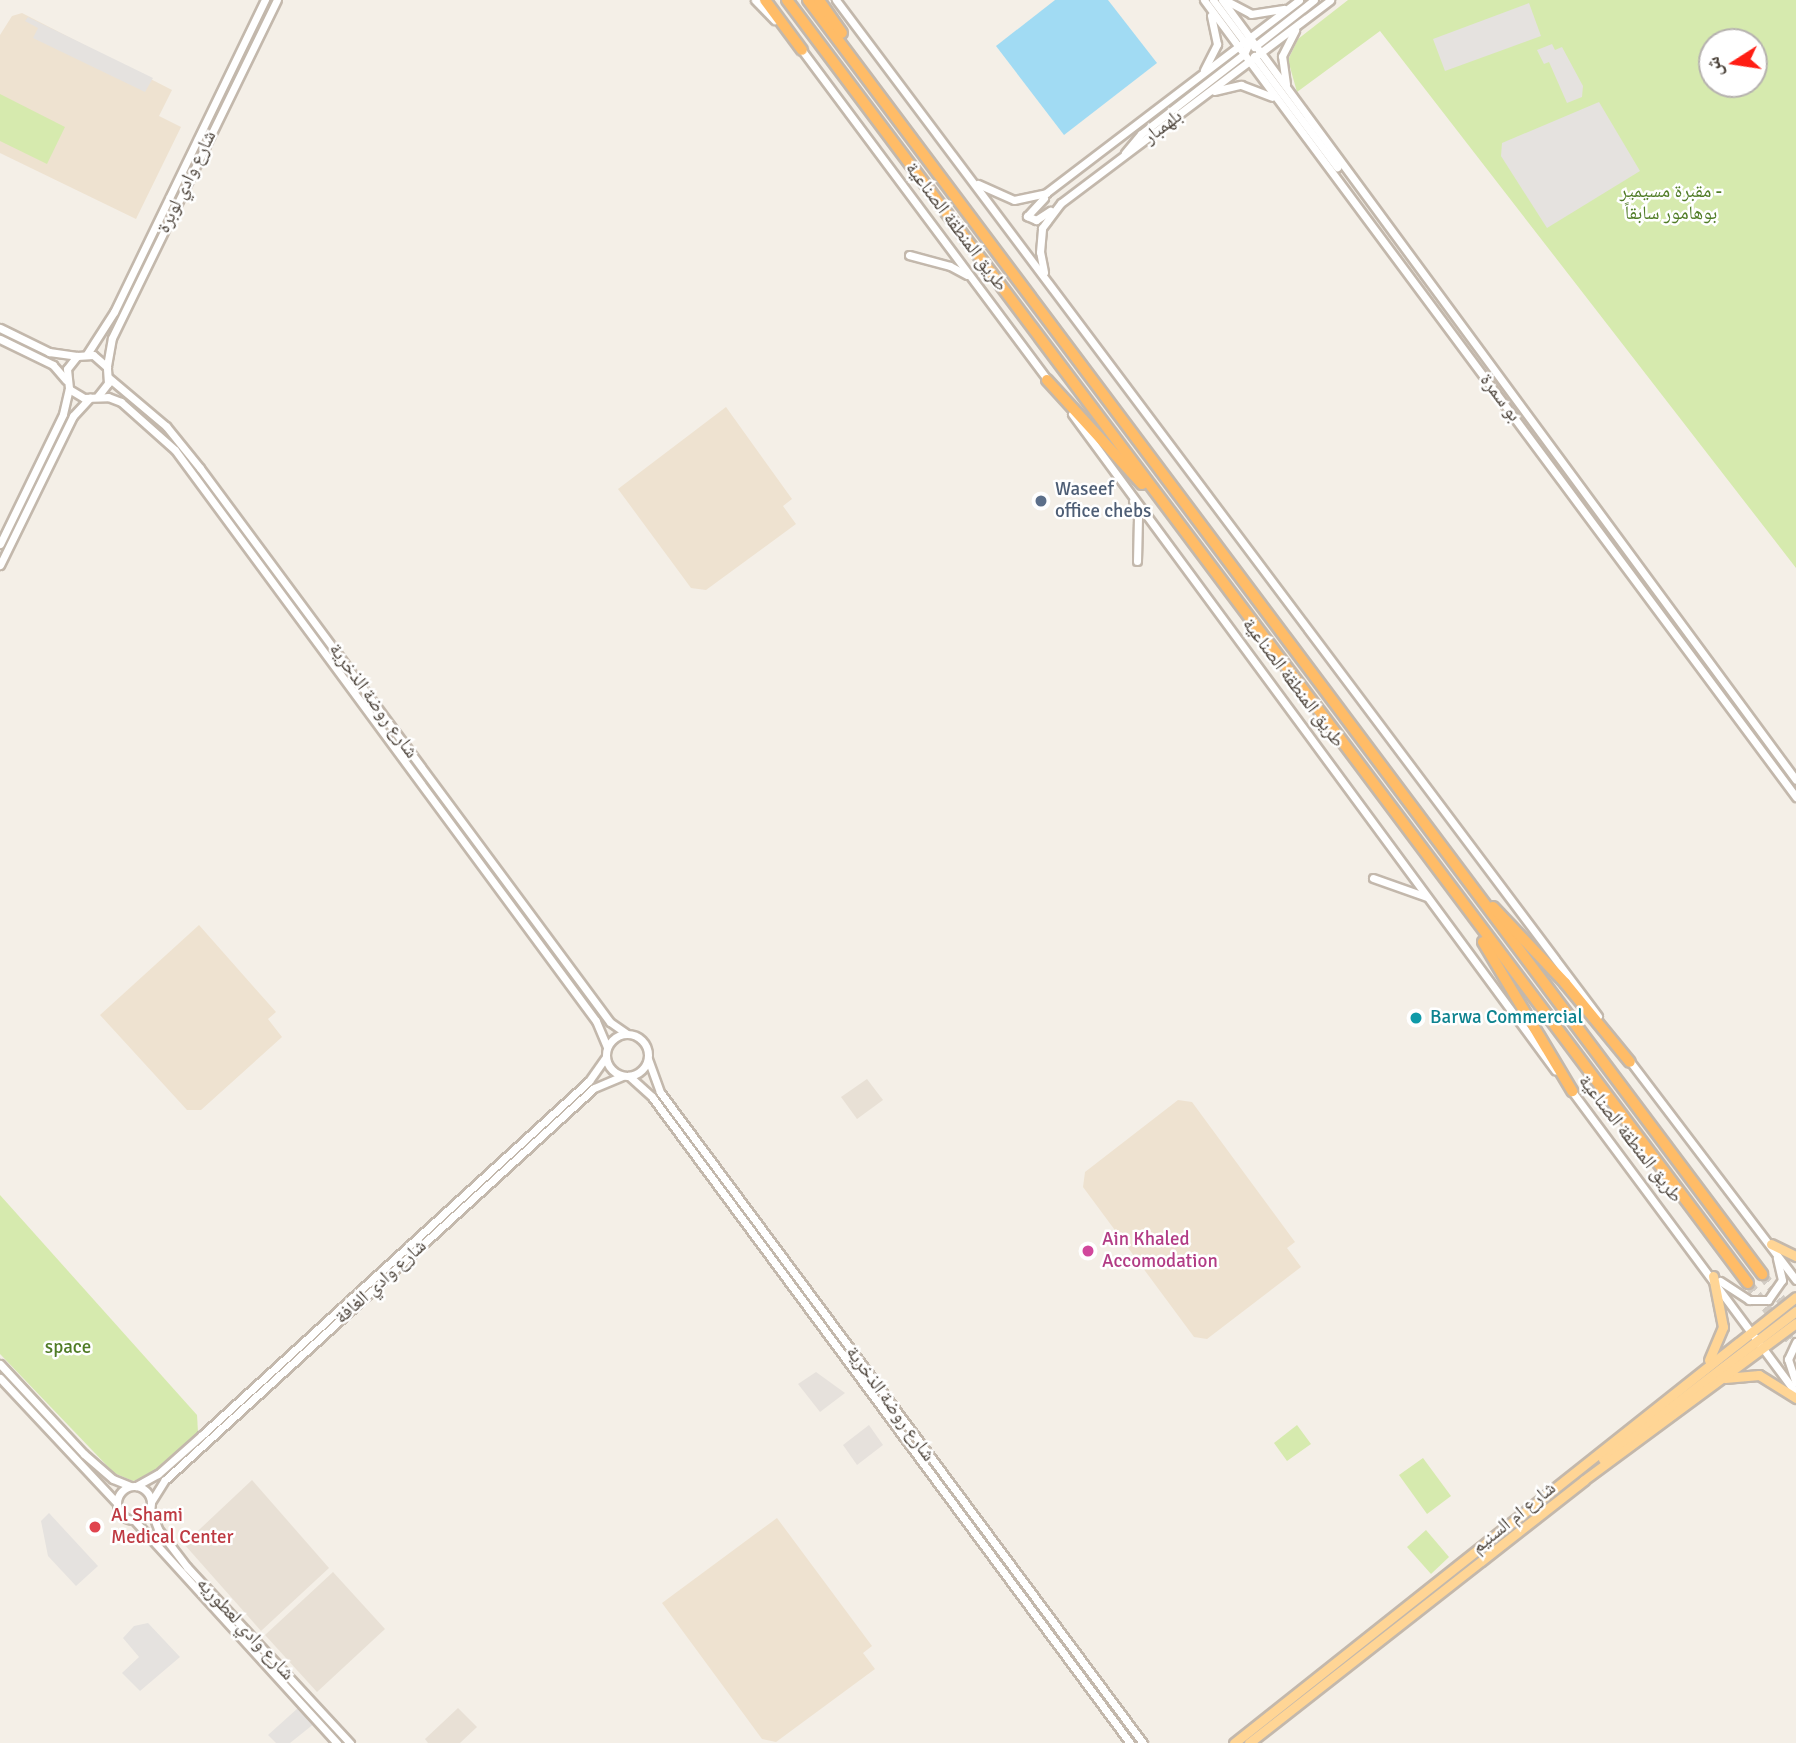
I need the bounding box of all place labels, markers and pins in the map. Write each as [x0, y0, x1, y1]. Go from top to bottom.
place label: Waseef office chebs [1055, 479, 1151, 523]
marker: Waseef office chebs [1033, 493, 1049, 509]
place label: Barwa Commercial [1430, 1007, 1583, 1029]
marker: Barwa Commercial [1408, 1010, 1424, 1026]
place label: Ain Khaled Accomodation [1102, 1229, 1218, 1273]
marker: Ain Khaled Accomodation [1080, 1243, 1096, 1259]
place label: Al Shami Medical Center [111, 1505, 234, 1549]
marker: Al Shami Medical Center [85, 1517, 105, 1537]

